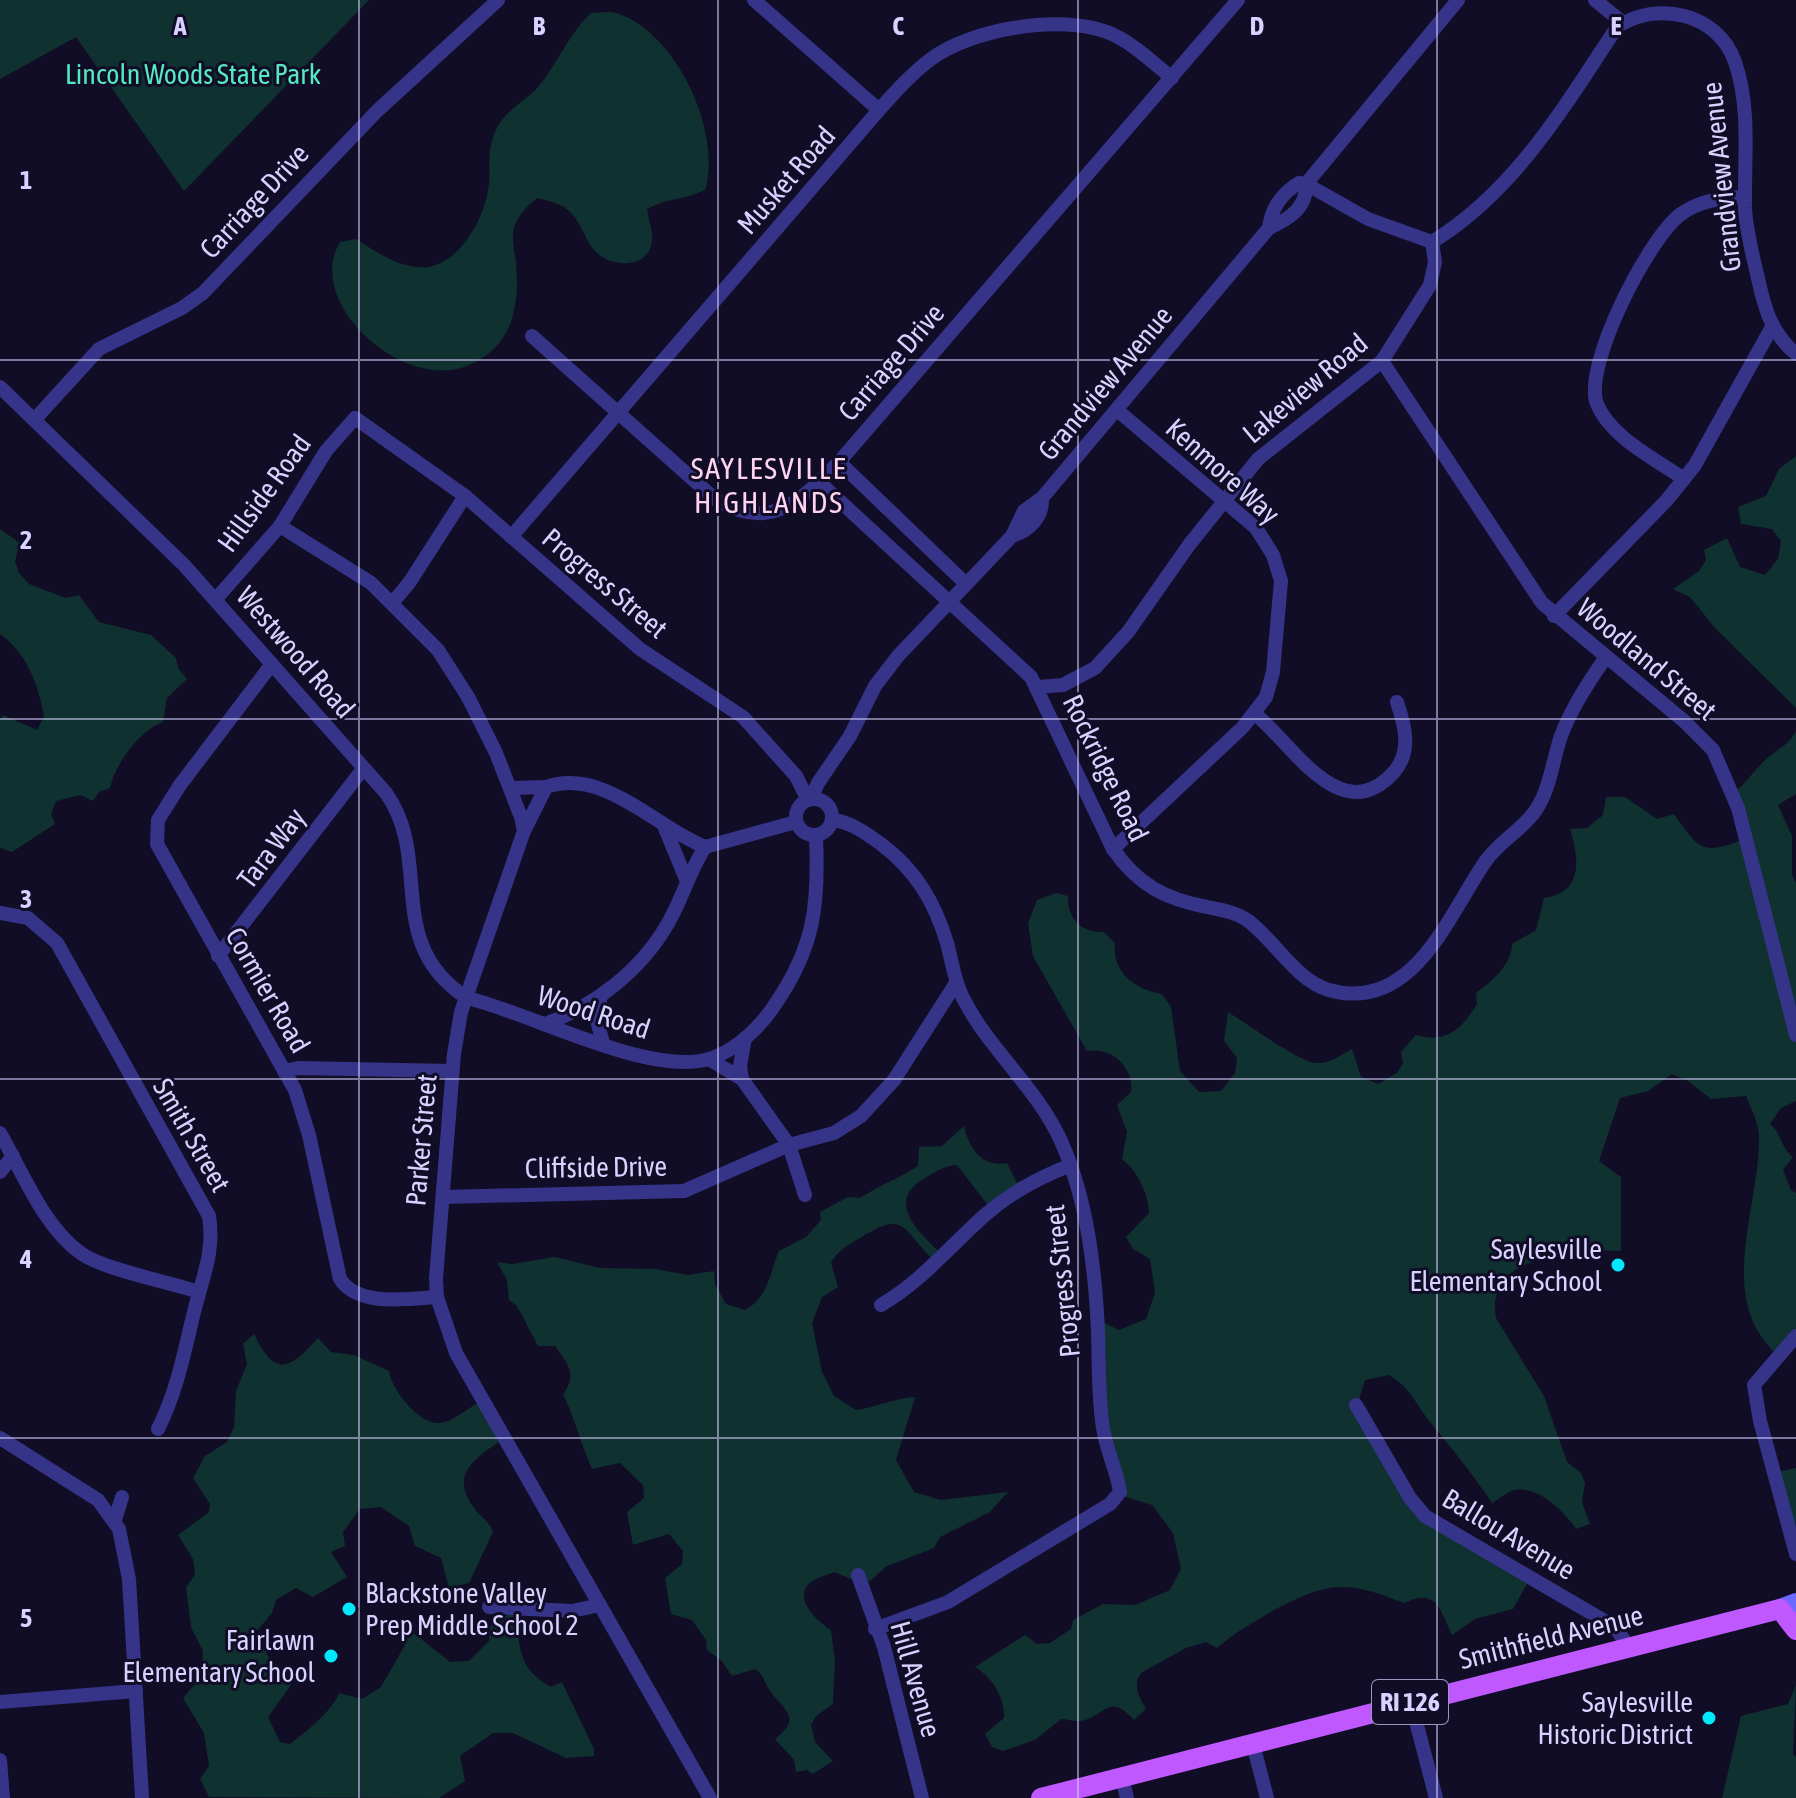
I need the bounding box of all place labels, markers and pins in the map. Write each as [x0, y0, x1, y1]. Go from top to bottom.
place label: Saylesville Elementary School [1410, 1233, 1603, 1297]
marker: Saylesville Elementary School [1609, 1256, 1627, 1274]
place label: Blackstone Valley Prep Middle School 2 [365, 1577, 579, 1641]
marker: Blackstone Valley Prep Middle School 2 [340, 1600, 358, 1618]
place label: Fairlawn Elementary School [123, 1624, 316, 1688]
marker: Fairlawn Elementary School [322, 1647, 340, 1665]
place label: Saylesville Historic District [1537, 1686, 1693, 1750]
marker: Saylesville Historic District [1700, 1709, 1718, 1727]

